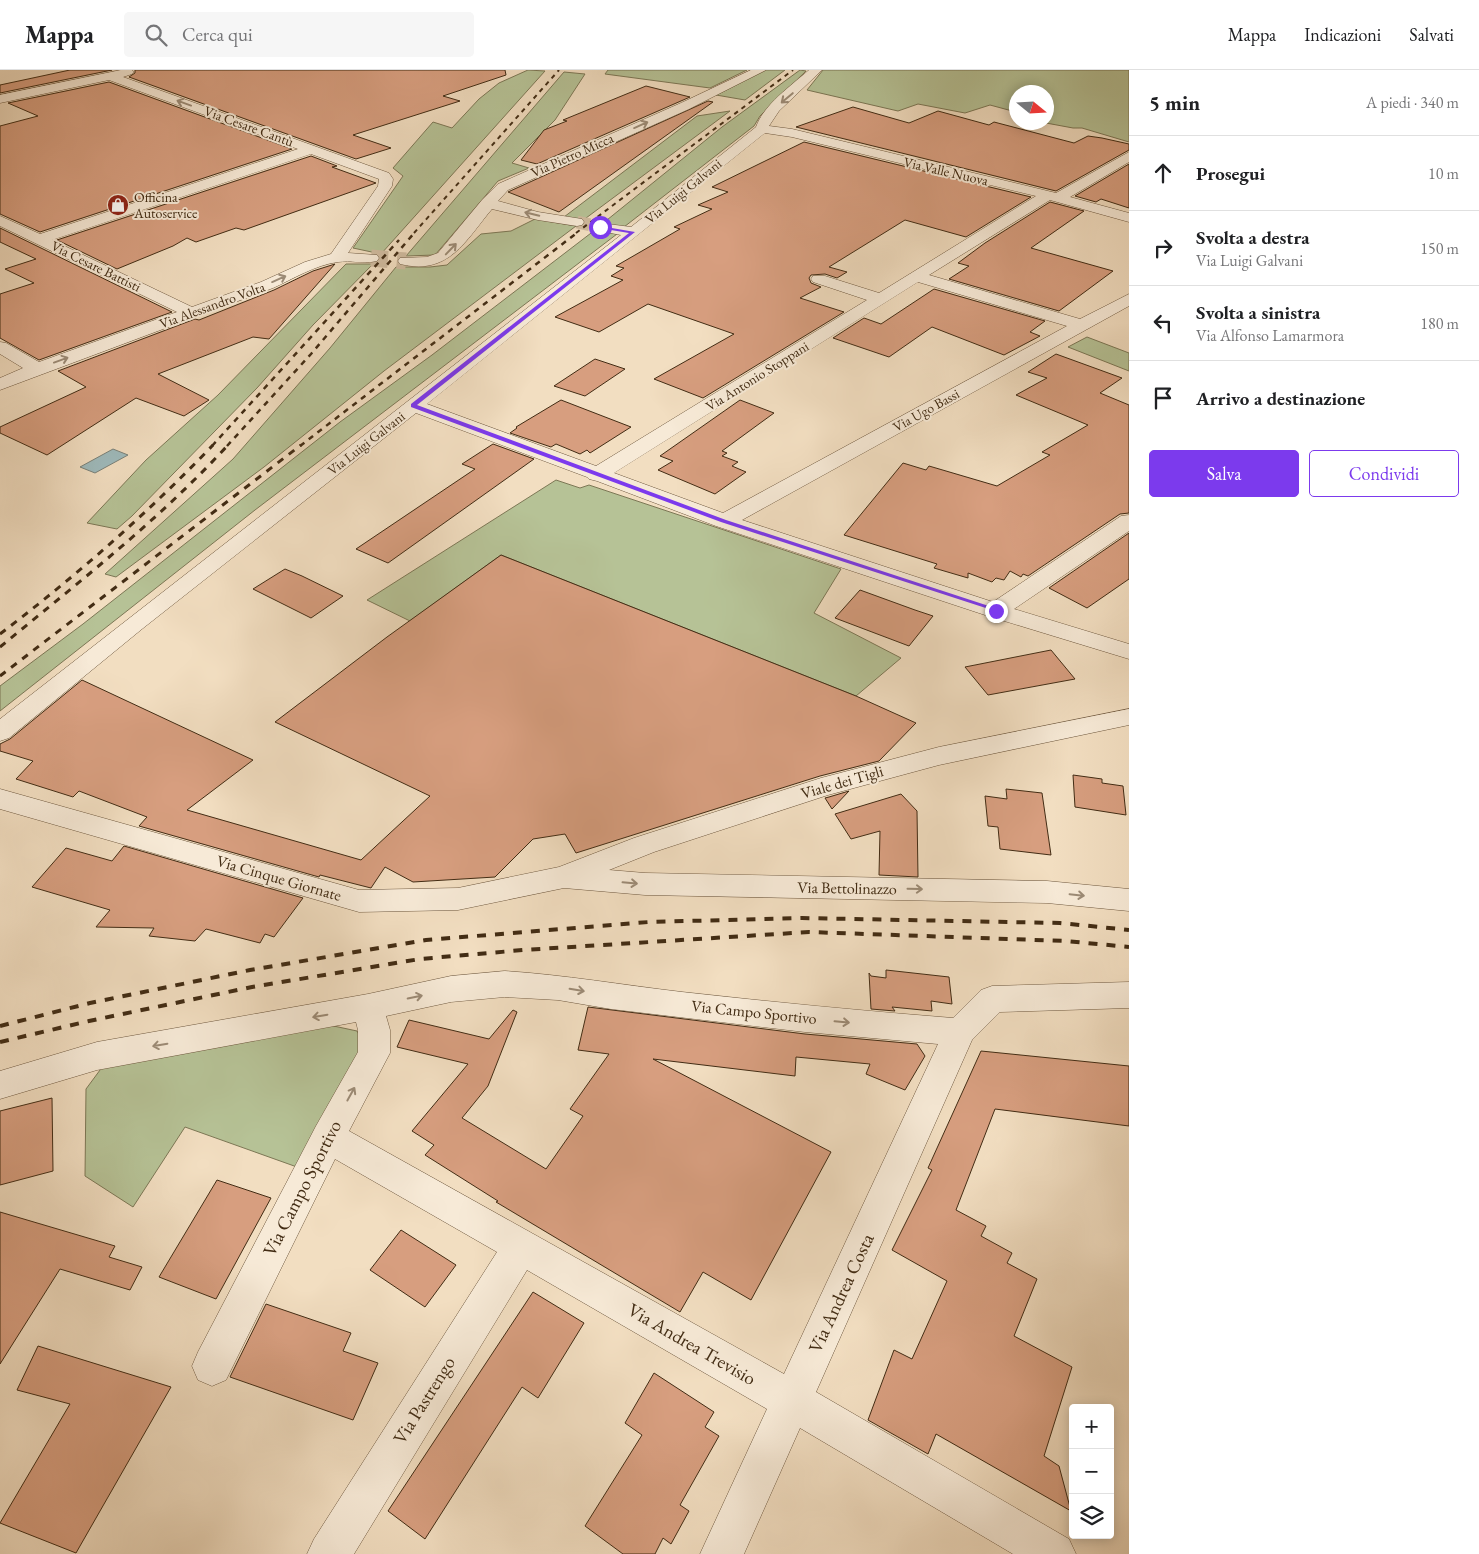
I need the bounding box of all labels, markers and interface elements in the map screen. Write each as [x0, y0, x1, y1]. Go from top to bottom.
search box [124, 12, 474, 57]
text: Mappa [25, 19, 94, 50]
icon: search [142, 21, 170, 49]
text: Cerca qui [182, 22, 253, 47]
text: Mappa [1228, 23, 1276, 46]
text: Indicazioni [1304, 23, 1381, 46]
text: Salvati [1409, 23, 1454, 46]
north arrow [1009, 85, 1054, 130]
text: 5 min [1149, 89, 1200, 116]
text: A piedi · 340 m [1366, 92, 1459, 113]
one-way arrow [781, 93, 794, 104]
one-way arrow [177, 98, 192, 107]
street label: Via Cesare Cantù [202, 101, 297, 151]
one-way arrow [633, 119, 648, 129]
street label: Via Pietro Micca [528, 129, 617, 181]
street label: Via Valle Nuova [902, 153, 990, 190]
street label: Via Luigi Galvani [641, 154, 726, 227]
icon: ahead [1149, 159, 1177, 187]
text: Prosegui [1196, 161, 1265, 186]
text: 10 m [1428, 163, 1459, 184]
place label: Officina Autoservice [133, 188, 198, 222]
shop icon: Officina Autoservice [106, 193, 130, 217]
one-way arrow [524, 209, 540, 218]
route start [589, 216, 612, 239]
text: Svolta a destra [1196, 225, 1310, 250]
icon: right [1149, 234, 1177, 262]
street label: Via Cesare Battisti [48, 236, 144, 296]
text: 150 m [1420, 238, 1459, 259]
one-way arrow [444, 243, 456, 255]
text: Via Luigi Galvani [1196, 250, 1303, 271]
one-way arrow [271, 274, 286, 284]
street label: Via Alessandro Volta [157, 277, 268, 332]
text: Svolta a sinistra [1196, 300, 1320, 325]
icon: left [1149, 309, 1177, 337]
text: 180 m [1420, 313, 1459, 334]
text: Via Alfonso Lamarmora [1196, 325, 1344, 346]
street label: Via Antonio Stoppani [702, 337, 812, 415]
one-way arrow [53, 355, 68, 364]
street label: Via Ugo Bassi [890, 384, 963, 436]
icon: arrive [1149, 384, 1177, 412]
text: Arrivo a destinazione [1196, 386, 1365, 411]
street label: Via Luigi Galvani [324, 407, 409, 479]
button: Salva [1149, 450, 1299, 497]
button: Condividi [1309, 450, 1459, 497]
route end [985, 600, 1008, 623]
street label: Viale dei Tigli [798, 760, 886, 804]
street label: Via Cinque Giornate [214, 850, 344, 906]
street label: Via Bettolinazzo [797, 877, 897, 899]
one-way arrow [622, 878, 638, 888]
one-way arrow [907, 885, 923, 894]
one-way arrow [1069, 890, 1085, 900]
one-way arrow [568, 985, 584, 995]
one-way arrow [407, 992, 423, 1001]
street label: Via Campo Sportivo [690, 995, 818, 1029]
one-way arrow [312, 1011, 328, 1021]
one-way arrow [834, 1017, 850, 1027]
one-way arrow [152, 1040, 168, 1050]
one-way arrow [347, 1087, 356, 1102]
street label: Via Campo Sportivo [257, 1116, 347, 1260]
street label: Via Andrea Costa [802, 1229, 880, 1357]
street label: Via Andrea Trevisio [623, 1297, 761, 1391]
street label: Via Pastrengo [387, 1351, 461, 1449]
map controls [1069, 1404, 1114, 1539]
button: + [1069, 1404, 1114, 1449]
button: − [1069, 1449, 1114, 1494]
button: layers [1069, 1494, 1114, 1539]

